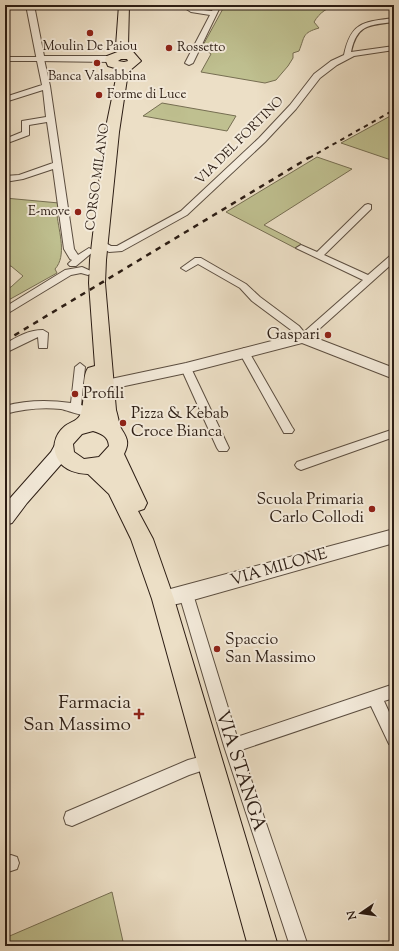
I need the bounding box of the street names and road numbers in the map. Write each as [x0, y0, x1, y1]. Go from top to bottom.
street label: VIA DEL FORTINO [192, 93, 288, 189]
street label: CORSO MILANO [82, 122, 114, 232]
street label: VIA MILONE [228, 543, 331, 593]
street label: VIA STANGA [208, 707, 272, 835]

